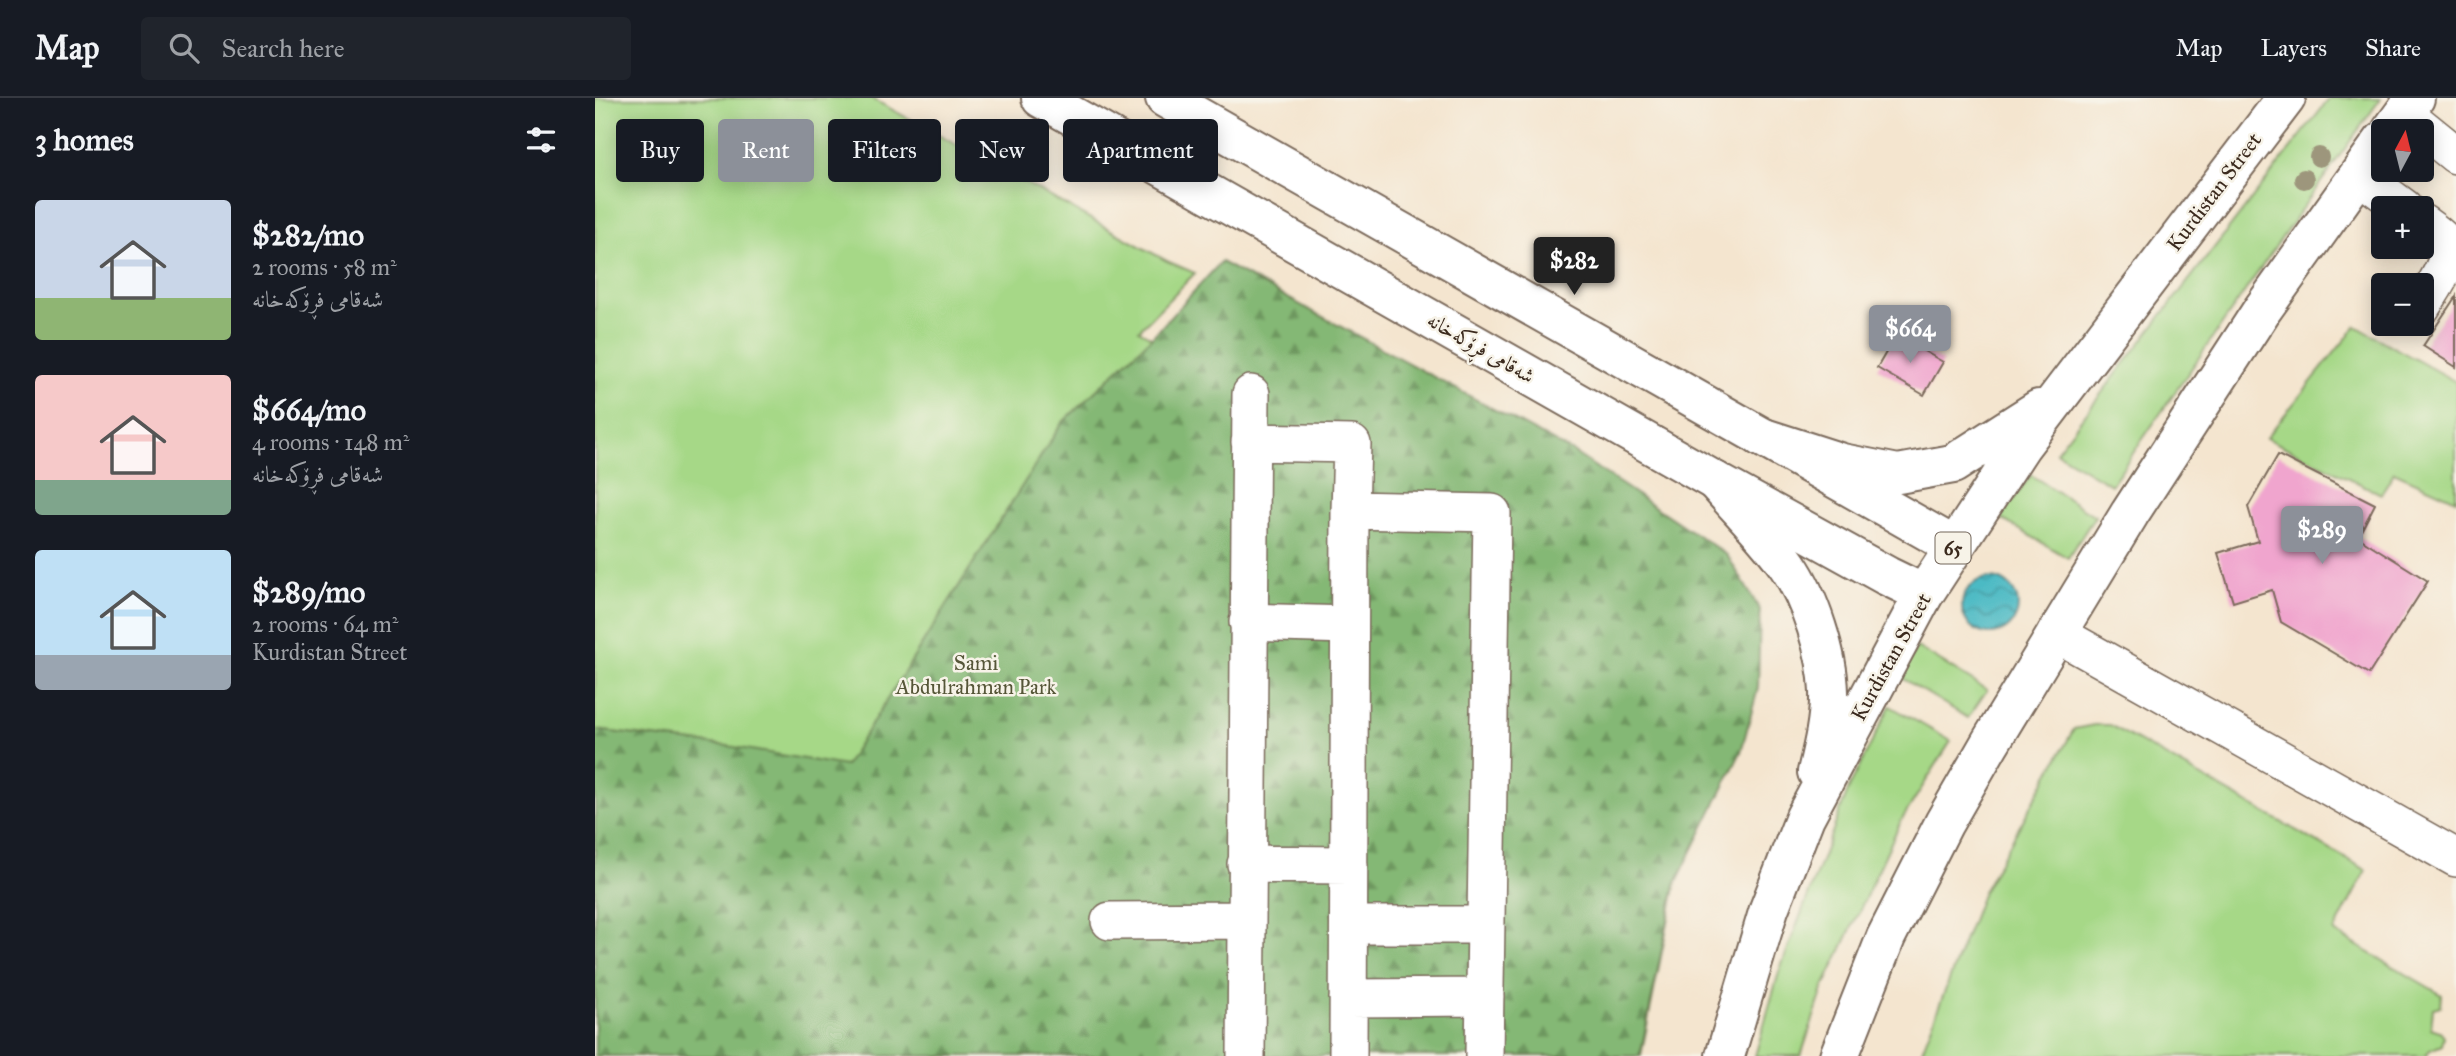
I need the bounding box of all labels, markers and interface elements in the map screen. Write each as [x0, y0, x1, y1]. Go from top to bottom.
search box [141, 17, 631, 80]
text: Map [35, 28, 99, 68]
icon: search [165, 29, 203, 67]
text: Search here [221, 32, 345, 64]
text: Map [2176, 33, 2223, 63]
text: Layers [2261, 33, 2327, 63]
text: Share [2365, 33, 2421, 63]
chip: Buy [616, 119, 704, 182]
chip: Rent [718, 119, 814, 182]
chip: Filters [828, 119, 941, 182]
chip: New [955, 119, 1049, 182]
chip: Apartment [1063, 119, 1218, 182]
north arrow [2371, 119, 2434, 182]
map controls [2371, 119, 2434, 336]
icon: filters [522, 121, 560, 159]
text: 3 homes [35, 122, 134, 158]
street label: Kurdistan Street [2161, 127, 2267, 256]
button: + [2371, 196, 2434, 259]
text: $282/mo [252, 217, 364, 253]
icon: home [91, 228, 175, 312]
pin: $282 [1533, 238, 1615, 297]
text: $282 [1550, 246, 1598, 274]
text: 2 rooms · 58 m² [252, 253, 397, 281]
button: − [2371, 273, 2434, 336]
text: شەقامی فڕۆکەخانە [252, 285, 383, 313]
pin: $664 [1869, 306, 1951, 365]
street label: شەقامی فڕۆکەخانە [1420, 307, 1539, 394]
text: $664 [1885, 314, 1935, 342]
text: $664/mo [252, 392, 366, 428]
icon: home [91, 403, 175, 487]
text: 4 rooms · 148 m² [252, 428, 409, 456]
text: شەقامی فڕۆکەخانە [252, 460, 383, 488]
pin: $289 [2281, 506, 2363, 566]
text: $289 [2297, 515, 2347, 543]
road number: 65 [1935, 533, 1971, 564]
text: $289/mo [252, 574, 365, 610]
icon: home [91, 578, 175, 662]
street label: Kurdistan Street [1845, 588, 1937, 725]
text: 2 rooms · 64 m² [252, 610, 398, 638]
text: Kurdistan Street [252, 638, 407, 666]
park label: Sami Abdulrahman Park [895, 650, 1057, 700]

